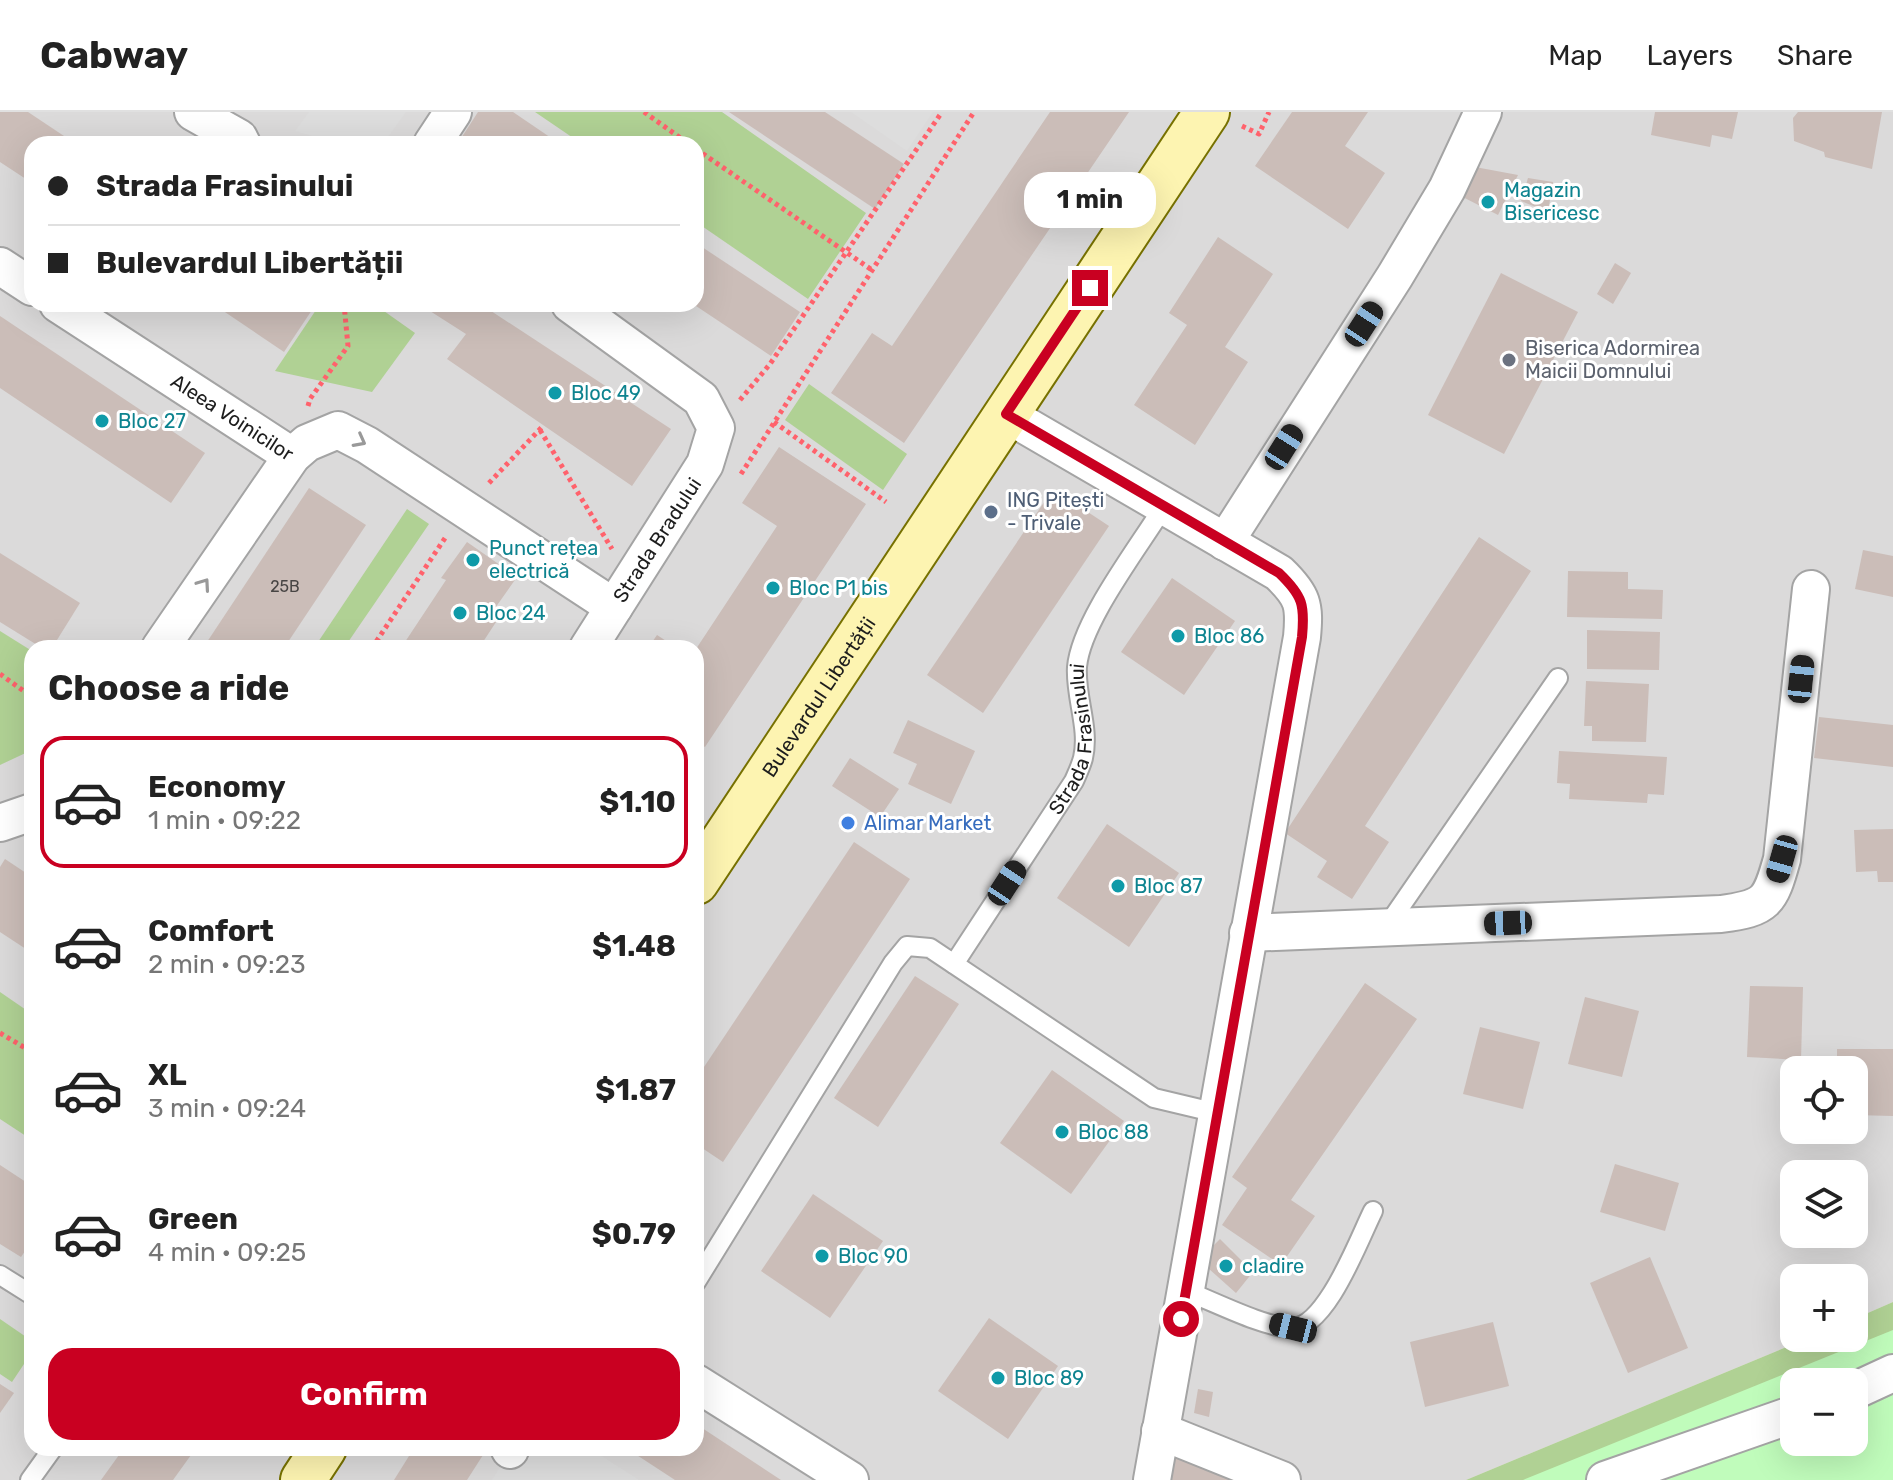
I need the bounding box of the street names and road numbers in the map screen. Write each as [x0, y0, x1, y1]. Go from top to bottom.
street label: Aleea Voinicilor [167, 369, 299, 466]
street label: Strada Bradului [608, 473, 706, 607]
street label: Bulevardul Libertății [757, 612, 880, 782]
street label: Strada Frasinului [1043, 662, 1097, 819]

